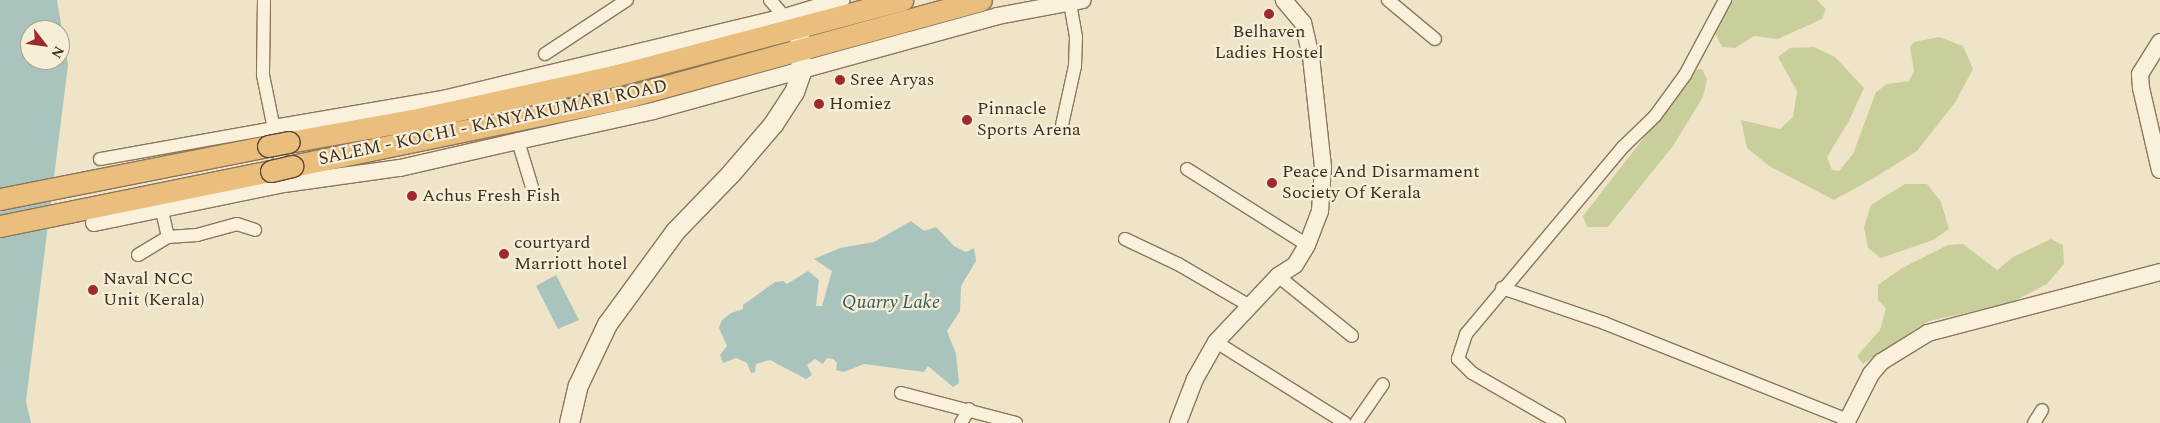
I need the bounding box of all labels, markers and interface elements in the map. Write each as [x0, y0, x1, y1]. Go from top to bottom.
marker: Belhaven Ladies Hostel [1263, 8, 1275, 20]
north arrow [20, 20, 70, 70]
place label: Belhaven Ladies Hostel [1214, 22, 1324, 64]
text: N [46, 42, 70, 62]
place label: Sree Aryas [850, 69, 934, 91]
marker: Sree Aryas [834, 74, 846, 86]
street label: SALEM - KOCHI - KANYAKUMARI ROAD [317, 75, 669, 171]
place label: Homiez [829, 93, 892, 115]
marker: Homiez [813, 98, 825, 110]
place label: Pinnacle Sports Arena [977, 99, 1081, 142]
marker: Pinnacle Sports Arena [961, 114, 973, 126]
place label: Peace And Disarmament Society Of Kerala [1282, 162, 1480, 204]
marker: Peace And Disarmament Society Of Kerala [1266, 177, 1278, 189]
place label: Achus Fresh Fish [422, 185, 560, 207]
marker: Achus Fresh Fish [406, 190, 418, 202]
place label: courtyard Marriott hotel [514, 233, 628, 276]
marker: courtyard Marriott hotel [498, 248, 510, 260]
place label: Naval NCC Unit (Kerala) [103, 269, 205, 312]
marker: Naval NCC Unit (Kerala) [87, 284, 99, 296]
water label: Quarry Lake [842, 292, 940, 314]

